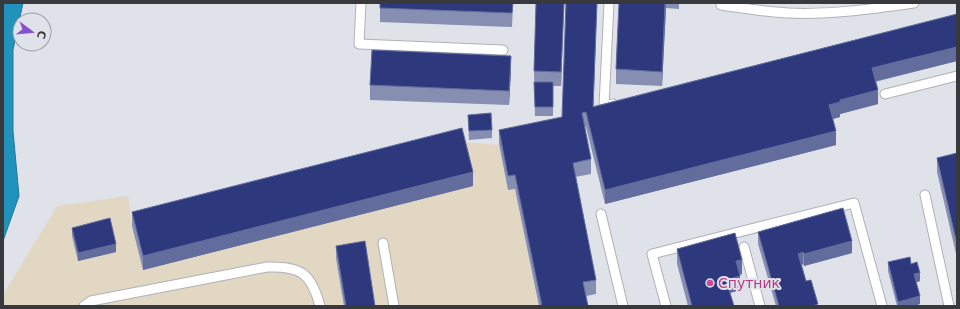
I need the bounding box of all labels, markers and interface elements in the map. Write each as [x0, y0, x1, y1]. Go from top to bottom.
north arrow [12, 12, 52, 52]
text: С [34, 29, 48, 40]
place label: Спутник [718, 275, 780, 291]
marker: Спутник [705, 278, 715, 288]

